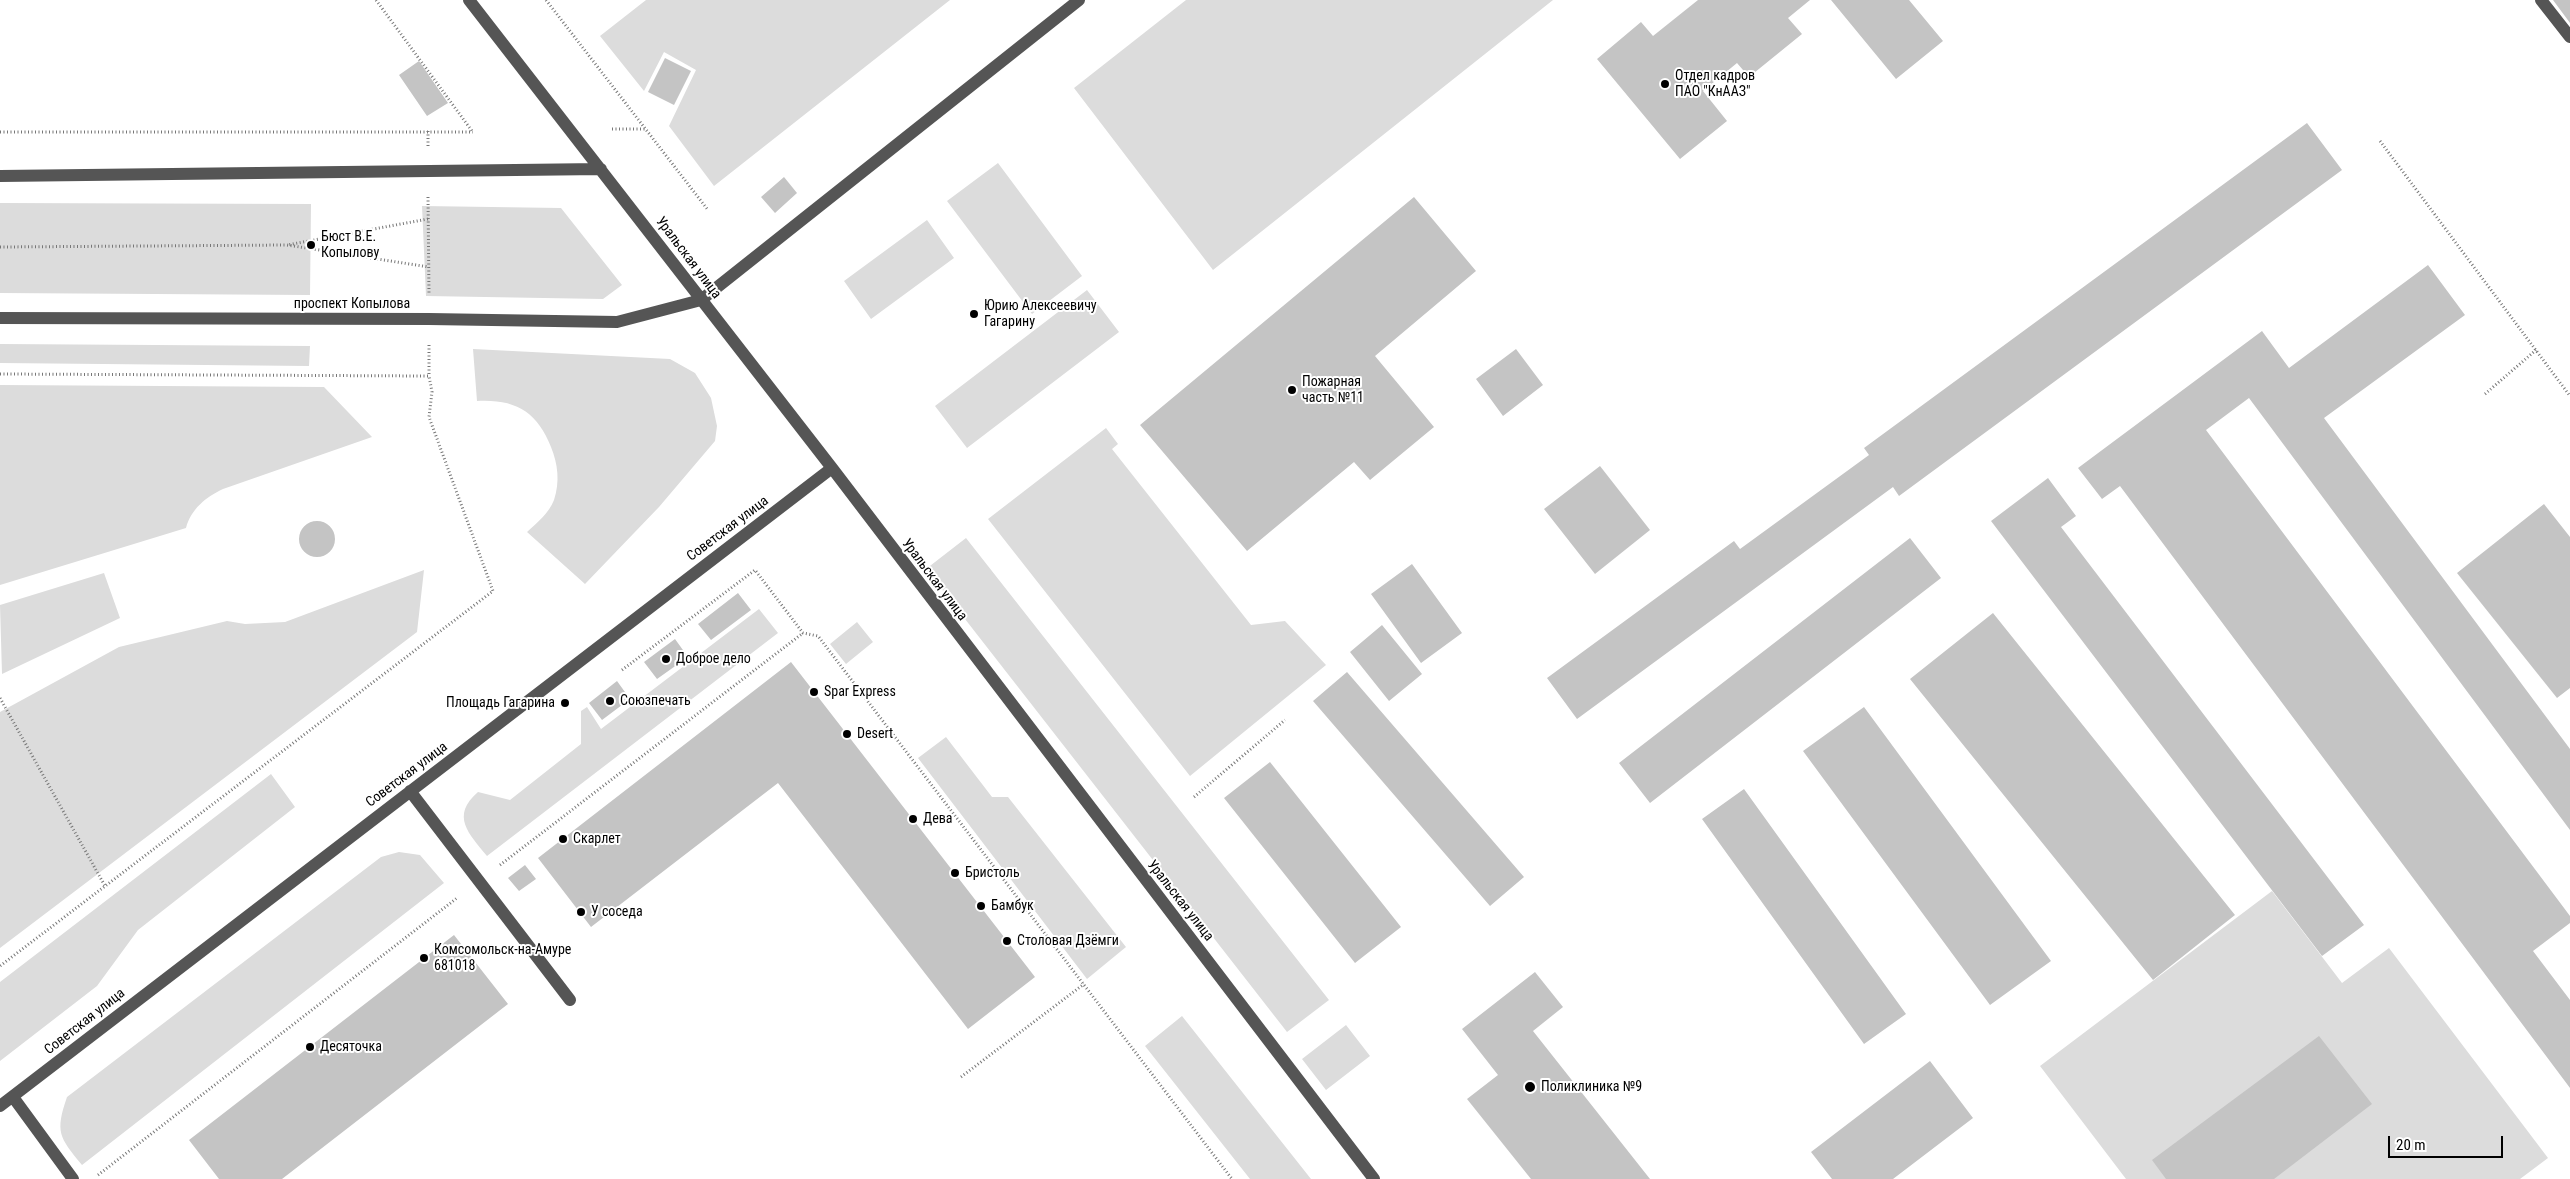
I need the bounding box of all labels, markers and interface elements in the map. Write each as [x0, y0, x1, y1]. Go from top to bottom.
place label: Отдел кадров ПАО "КнААЗ" [1675, 68, 1755, 100]
marker: Отдел кадров ПАО "КнААЗ" [1659, 78, 1671, 90]
street label: Уральская улица [652, 214, 724, 302]
place label: Бюст В.Е. Копылову [321, 229, 379, 262]
marker: Бюст В.Е. Копылову [305, 239, 317, 251]
street label: проспект Копылова [294, 296, 410, 312]
place label: Юрию Алексеевичу Гагарину [984, 298, 1097, 331]
marker: Юрию Алексеевичу Гагарину [968, 308, 980, 320]
place label: Пожарная часть №11 [1302, 374, 1364, 407]
marker: Пожарная часть №11 [1286, 384, 1298, 396]
street label: Советская улица [684, 493, 772, 565]
street label: Уральская улица [898, 536, 970, 624]
place label: Доброе дело [676, 651, 751, 667]
marker: Доброе дело [660, 653, 672, 665]
place label: Spar Express [824, 684, 896, 700]
marker: Spar Express [808, 686, 820, 698]
place label: Союзпечать [620, 693, 691, 709]
place label: Площадь Гагарина [446, 695, 555, 711]
marker: Союзпечать [604, 695, 616, 707]
marker: Площадь Гагарина [559, 697, 571, 709]
place label: Desert [857, 726, 893, 742]
marker: Desert [841, 728, 853, 740]
street label: Советская улица [363, 739, 451, 811]
place label: Дева [923, 811, 953, 827]
marker: Дева [907, 813, 919, 825]
place label: Скарлет [573, 831, 621, 847]
marker: Скарлет [557, 833, 569, 845]
street label: Уральская улица [1143, 857, 1217, 945]
place label: Бристоль [965, 865, 1020, 881]
marker: Бристоль [949, 867, 961, 879]
place label: Бамбук [991, 898, 1034, 914]
marker: Бамбук [975, 900, 987, 912]
place label: У соседа [591, 904, 643, 920]
marker: У соседа [575, 906, 587, 918]
place label: Столовая Дзёмги [1017, 933, 1119, 949]
marker: Столовая Дзёмги [1001, 935, 1013, 947]
place label: Комсомольск-на-Амуре 681018 [434, 942, 571, 974]
marker: Комсомольск-на-Амуре 681018 [418, 952, 430, 964]
street label: Советская улица [41, 985, 129, 1059]
place label: Десяточка [320, 1039, 382, 1055]
marker: Десяточка [304, 1041, 316, 1053]
place label: Поликлиника №9 [1541, 1079, 1642, 1095]
marker: Поликлиника №9 [1523, 1080, 1537, 1094]
scale bar [2390, 1126, 2505, 1158]
text: 20 m [2396, 1136, 2426, 1154]

